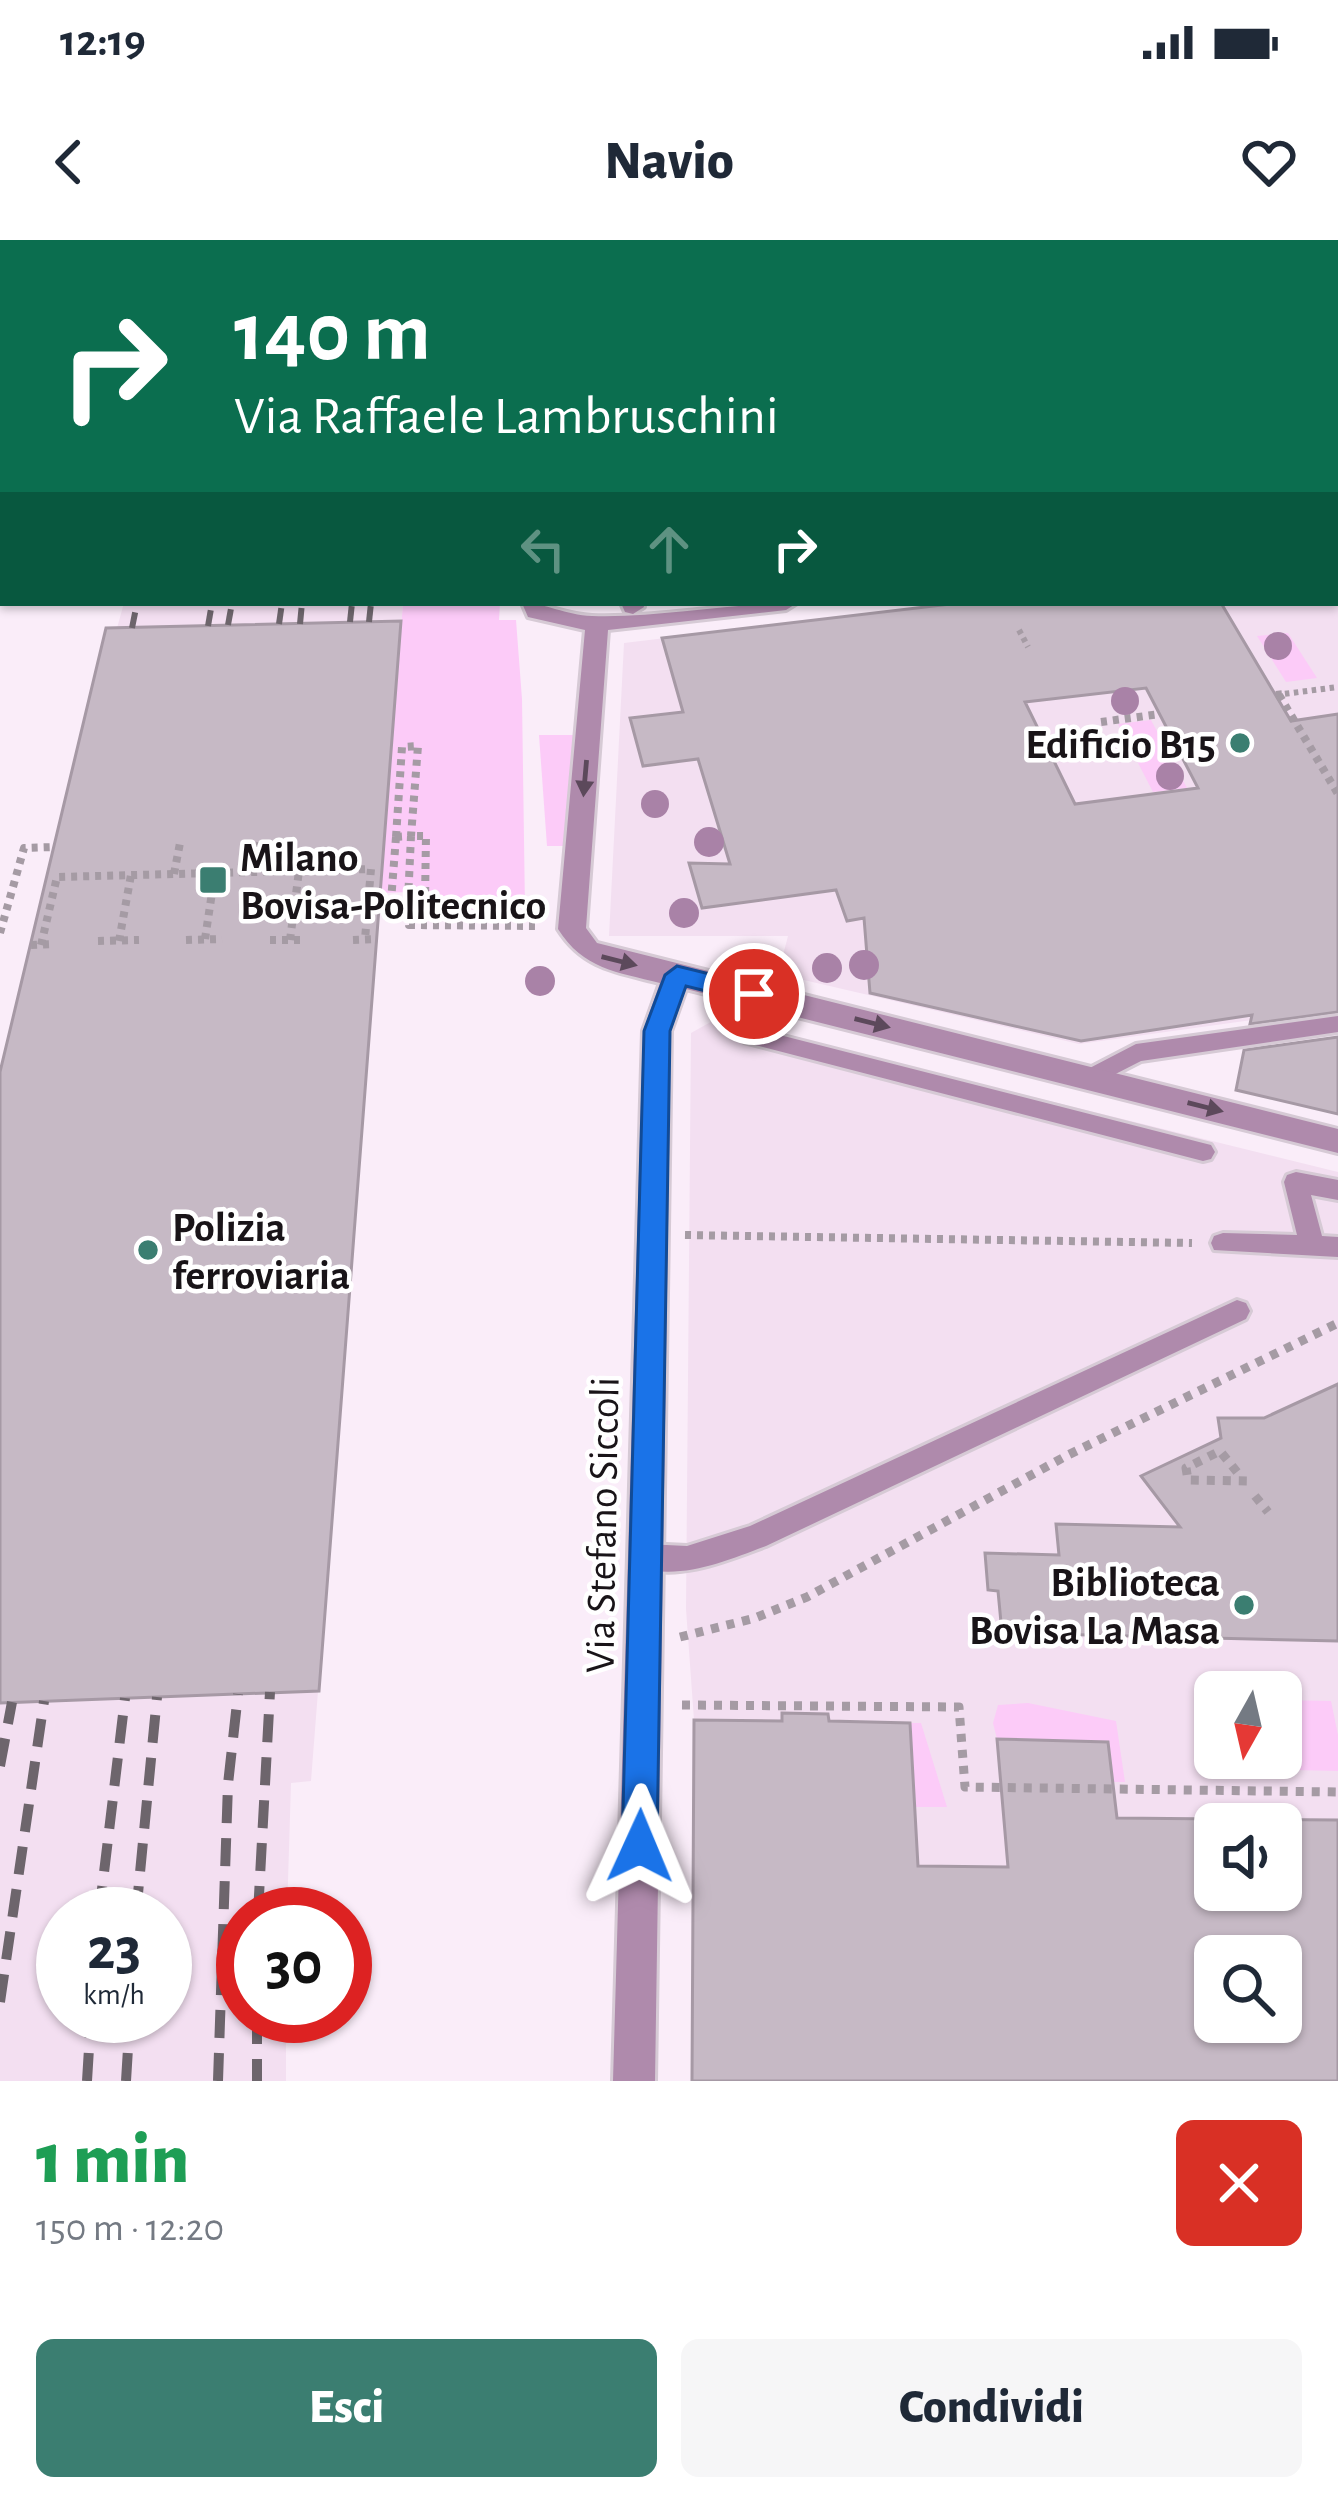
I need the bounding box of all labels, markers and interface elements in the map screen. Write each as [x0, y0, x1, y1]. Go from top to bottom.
text: 12:19 [60, 19, 146, 64]
icon: back [36, 129, 102, 195]
icon: heart [1236, 129, 1302, 195]
text: Navio [604, 135, 734, 189]
icon: right [36, 288, 192, 444]
text: 140 m [234, 292, 431, 376]
text: Via Raffaele Lambruschini [234, 390, 779, 444]
icon: left [510, 516, 576, 582]
icon: ahead [636, 516, 702, 582]
icon: right [762, 516, 828, 582]
place label: Edificio B15 [1025, 724, 1216, 766]
marker: Edificio B15 [1227, 730, 1253, 756]
one-way arrow [575, 760, 594, 797]
place label: Milano Bovisa-Politecnico [240, 837, 546, 927]
marker: Milano Bovisa-Politecnico [197, 864, 229, 896]
pin [703, 943, 805, 1045]
one-way arrow [601, 952, 638, 971]
icon: arrive [721, 961, 787, 1027]
one-way arrow [854, 1014, 891, 1033]
one-way arrow [1187, 1098, 1224, 1117]
place label: Polizia ferroviaria [172, 1207, 350, 1297]
marker: Polizia ferroviaria [135, 1237, 161, 1263]
street label: Via Stefano Siccoli [579, 1377, 627, 1673]
place label: Biblioteca Bovisa La Masa [969, 1562, 1220, 1652]
marker: Biblioteca Bovisa La Masa [1231, 1592, 1257, 1618]
north arrow [1194, 1671, 1302, 1779]
map controls [1194, 1671, 1302, 2043]
position arrow [577, 1783, 703, 1909]
button: sound [1194, 1803, 1302, 1911]
speed limit sign: 30 [216, 1887, 372, 2043]
text: 23 [87, 1920, 141, 1980]
button: search [1194, 1935, 1302, 2043]
text: km/h [83, 1980, 145, 2010]
button: close [1176, 2120, 1302, 2246]
text: 1 min [36, 2124, 189, 2196]
text: 150 m · 12:20 [36, 2209, 224, 2248]
button: Esci [36, 2339, 657, 2477]
button: Condividi [681, 2339, 1302, 2477]

